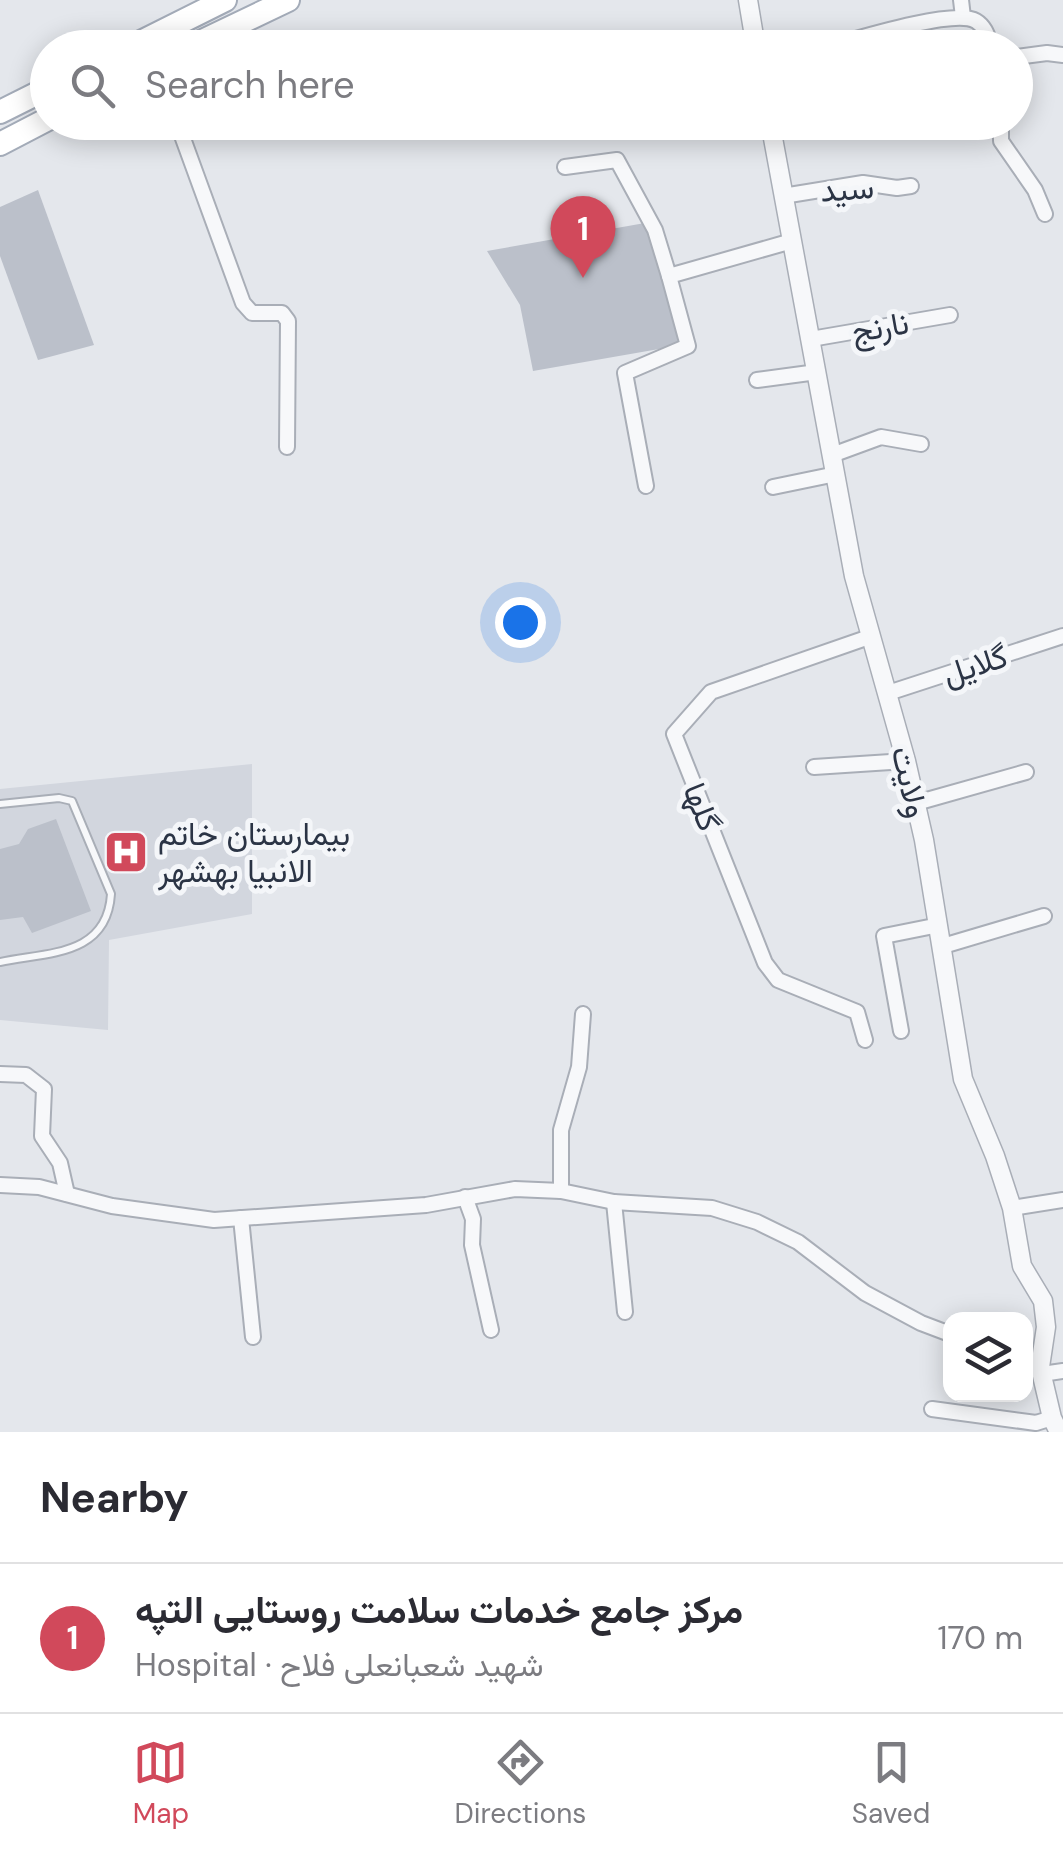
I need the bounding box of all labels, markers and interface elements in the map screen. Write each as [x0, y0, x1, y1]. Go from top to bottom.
search box [30, 30, 1033, 140]
icon: search [65, 58, 120, 113]
text: Search here [145, 60, 355, 110]
street label: سید [819, 166, 875, 212]
pin: 1 [550, 196, 616, 278]
street label: نارنج [848, 301, 912, 354]
your location [495, 597, 546, 648]
street label: گلایل [937, 635, 1013, 695]
street label: ولایت [881, 742, 939, 822]
street label: گلها [673, 777, 731, 837]
place label: بیمارستان خاتم الانبیا بهشهر [157, 813, 350, 892]
hospital icon: بیمارستان خاتم الانبیا بهشهر [103, 829, 149, 875]
map controls [943, 1312, 1033, 1402]
button: layers [943, 1312, 1033, 1402]
text: Nearby [40, 1470, 189, 1525]
text: مرکز جامع خدمات سلامت روستایی التپه [135, 1585, 743, 1635]
text: 1 [67, 1617, 78, 1659]
text: 170 m [937, 1617, 1023, 1659]
text: Hospital · شهید شعبانعلی فلاح [135, 1644, 544, 1686]
tab: Map [133, 1735, 189, 1832]
tab: Directions [455, 1735, 586, 1832]
tab: Saved [852, 1735, 930, 1832]

